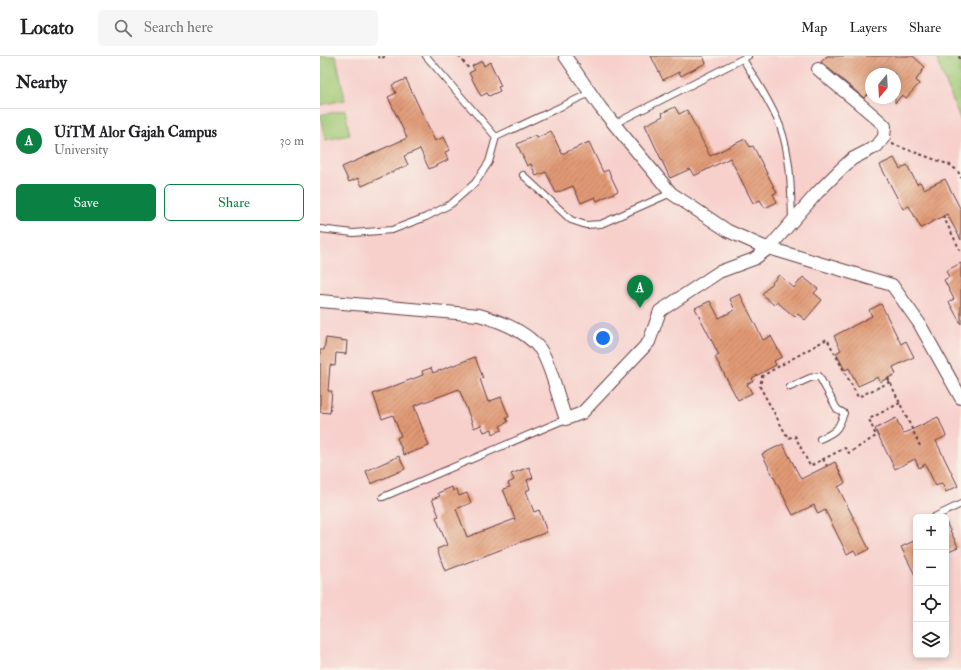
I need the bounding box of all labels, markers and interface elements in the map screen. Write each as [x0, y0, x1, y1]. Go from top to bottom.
search box [98, 10, 378, 46]
text: Locato [20, 16, 74, 40]
icon: search [112, 17, 134, 39]
text: Search here [144, 18, 213, 37]
text: Map [801, 19, 827, 36]
text: Layers [849, 19, 887, 36]
text: Share [909, 19, 941, 36]
north arrow [865, 68, 901, 104]
text: Nearby [16, 72, 67, 93]
text: UiTM Alor Gajah Campus [54, 123, 217, 142]
text: A [25, 133, 33, 149]
text: 30 m [280, 133, 304, 149]
text: University [54, 142, 108, 158]
button: Save [16, 184, 156, 221]
button: Share [164, 184, 304, 221]
pin: A [627, 275, 653, 308]
your location [593, 328, 613, 348]
map controls [913, 514, 949, 658]
button: + [913, 514, 949, 550]
button: − [913, 550, 949, 586]
button: locate [913, 586, 949, 622]
button: layers [913, 622, 949, 658]

